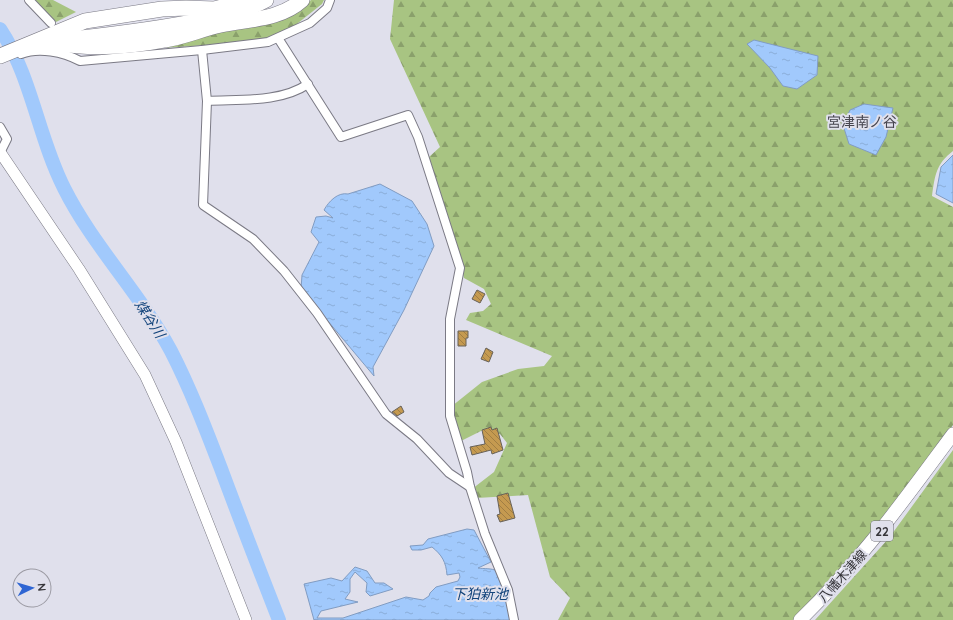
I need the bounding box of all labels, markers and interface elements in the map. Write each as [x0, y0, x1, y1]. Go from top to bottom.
district label: 宮津南ノ谷 [827, 113, 897, 131]
water label: 煤谷川 [131, 296, 170, 343]
road number: 22 [871, 521, 893, 541]
street label: 八幡木津線 [814, 546, 870, 606]
north arrow [12, 568, 52, 608]
text: N [35, 582, 49, 592]
water label: 下狛新池 [452, 585, 510, 603]

